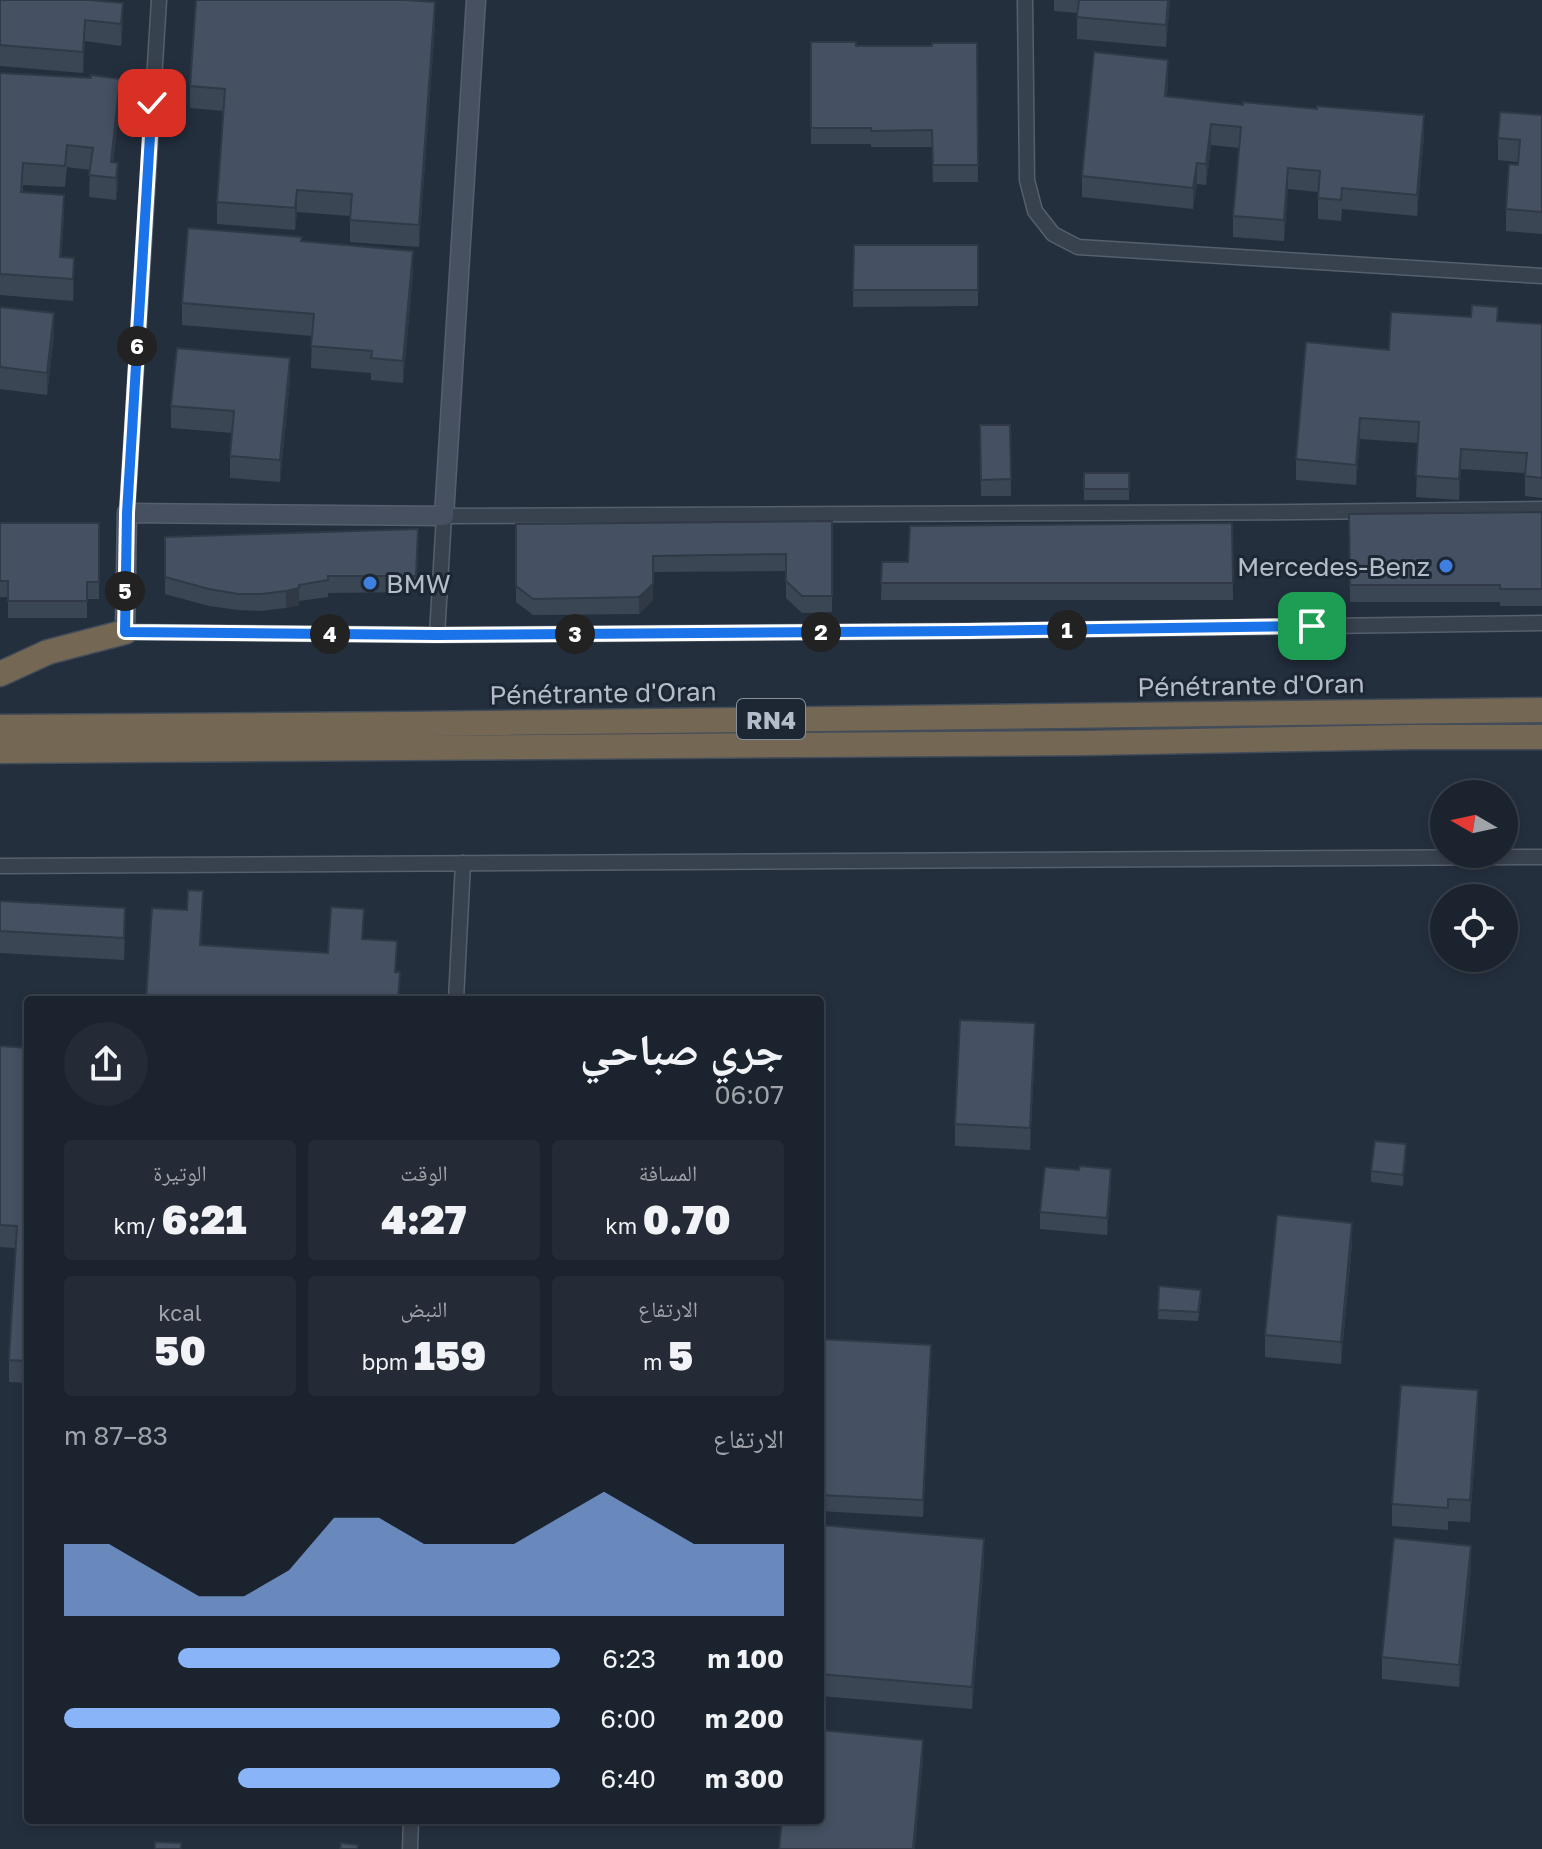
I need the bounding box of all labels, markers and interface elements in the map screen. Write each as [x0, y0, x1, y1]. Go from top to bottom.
pin [118, 69, 186, 137]
icon: check [130, 81, 174, 125]
pin: 6 [117, 326, 157, 366]
text: 6 [130, 332, 144, 359]
place label: Mercedes-Benz [1237, 551, 1430, 582]
marker: Mercedes-Benz [1437, 557, 1455, 575]
place label: BMW [386, 568, 451, 599]
pin: 5 [105, 571, 145, 611]
marker: BMW [361, 574, 379, 592]
text: 5 [118, 577, 132, 604]
pin [1278, 592, 1346, 660]
icon: arrive [1290, 604, 1334, 648]
pin: 1 [1047, 610, 1087, 650]
pin: 2 [801, 612, 841, 652]
pin: 4 [310, 614, 350, 654]
pin: 3 [555, 614, 595, 654]
text: 1 [1061, 616, 1073, 643]
text: 2 [814, 618, 828, 645]
text: 4 [323, 620, 337, 647]
text: 3 [568, 620, 582, 647]
street label: Pénétrante d'Oran [1137, 668, 1365, 702]
street label: Pénétrante d'Oran [489, 676, 717, 710]
road number: RN4 [737, 699, 805, 739]
north arrow [1430, 780, 1518, 868]
map controls [1430, 780, 1518, 972]
button: locate [1430, 884, 1518, 972]
button: share [64, 1022, 148, 1106]
text: جري صباحي [580, 1022, 784, 1075]
text: 06:07 [714, 1079, 784, 1110]
text: الوتيرة [153, 1159, 207, 1186]
text: الوقت [400, 1159, 448, 1186]
text: المسافة [639, 1159, 697, 1186]
text: 6:21 [161, 1195, 247, 1243]
text: 4:27 [381, 1195, 467, 1243]
text: 0.70 [643, 1195, 731, 1243]
text: /km [113, 1212, 161, 1239]
text: km [605, 1212, 643, 1239]
text: النبض [401, 1295, 447, 1322]
text: الارتفاع [638, 1295, 698, 1322]
text: kcal [158, 1299, 202, 1326]
text: 50 [154, 1326, 206, 1374]
text: 159 [414, 1331, 486, 1379]
text: 5 [668, 1331, 693, 1379]
text: bpm [362, 1348, 414, 1375]
text: m [643, 1348, 668, 1375]
text: 83–87 m [64, 1420, 168, 1451]
text: الارتفاع [713, 1423, 784, 1454]
text: 6:23 [602, 1643, 656, 1674]
text: 100 m [708, 1643, 784, 1674]
text: 6:00 [600, 1703, 656, 1734]
text: 200 m [705, 1703, 784, 1734]
text: 6:40 [600, 1763, 656, 1794]
text: 300 m [705, 1763, 784, 1794]

